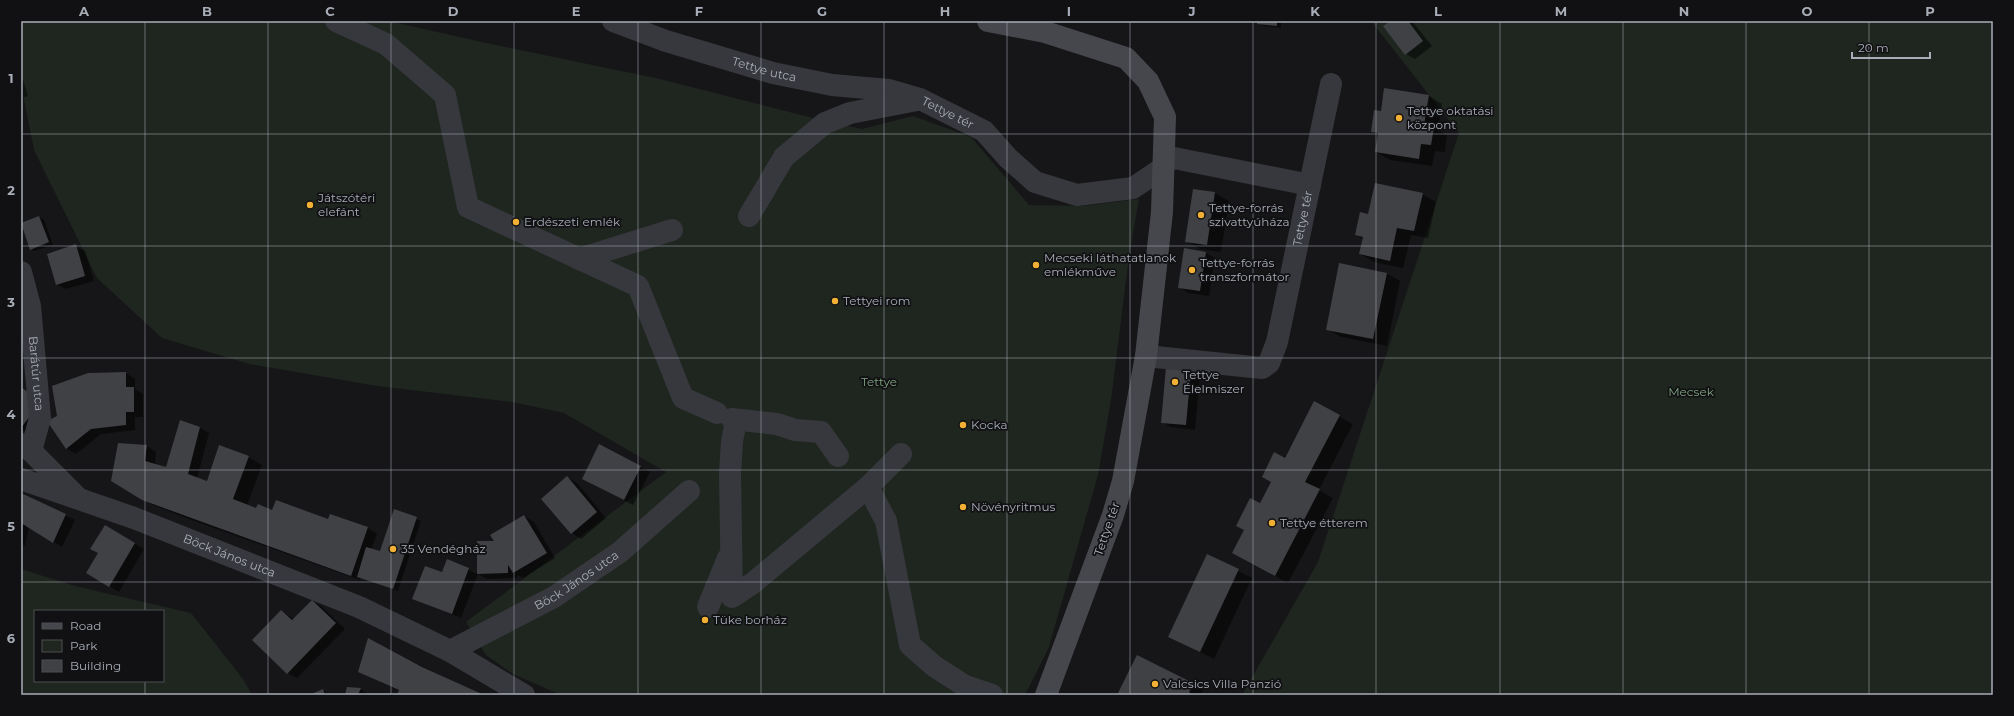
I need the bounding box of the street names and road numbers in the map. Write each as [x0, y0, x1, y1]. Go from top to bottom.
street label: Tettye utca [730, 53, 798, 85]
street label: Tettye tér [919, 93, 977, 132]
street label: Tettye tér [1289, 189, 1316, 247]
street label: Barátúr utca [26, 335, 47, 412]
street label: Tettye tér [1090, 500, 1123, 558]
street label: Böck János utca [181, 530, 278, 580]
street label: Böck János utca [532, 547, 621, 613]

